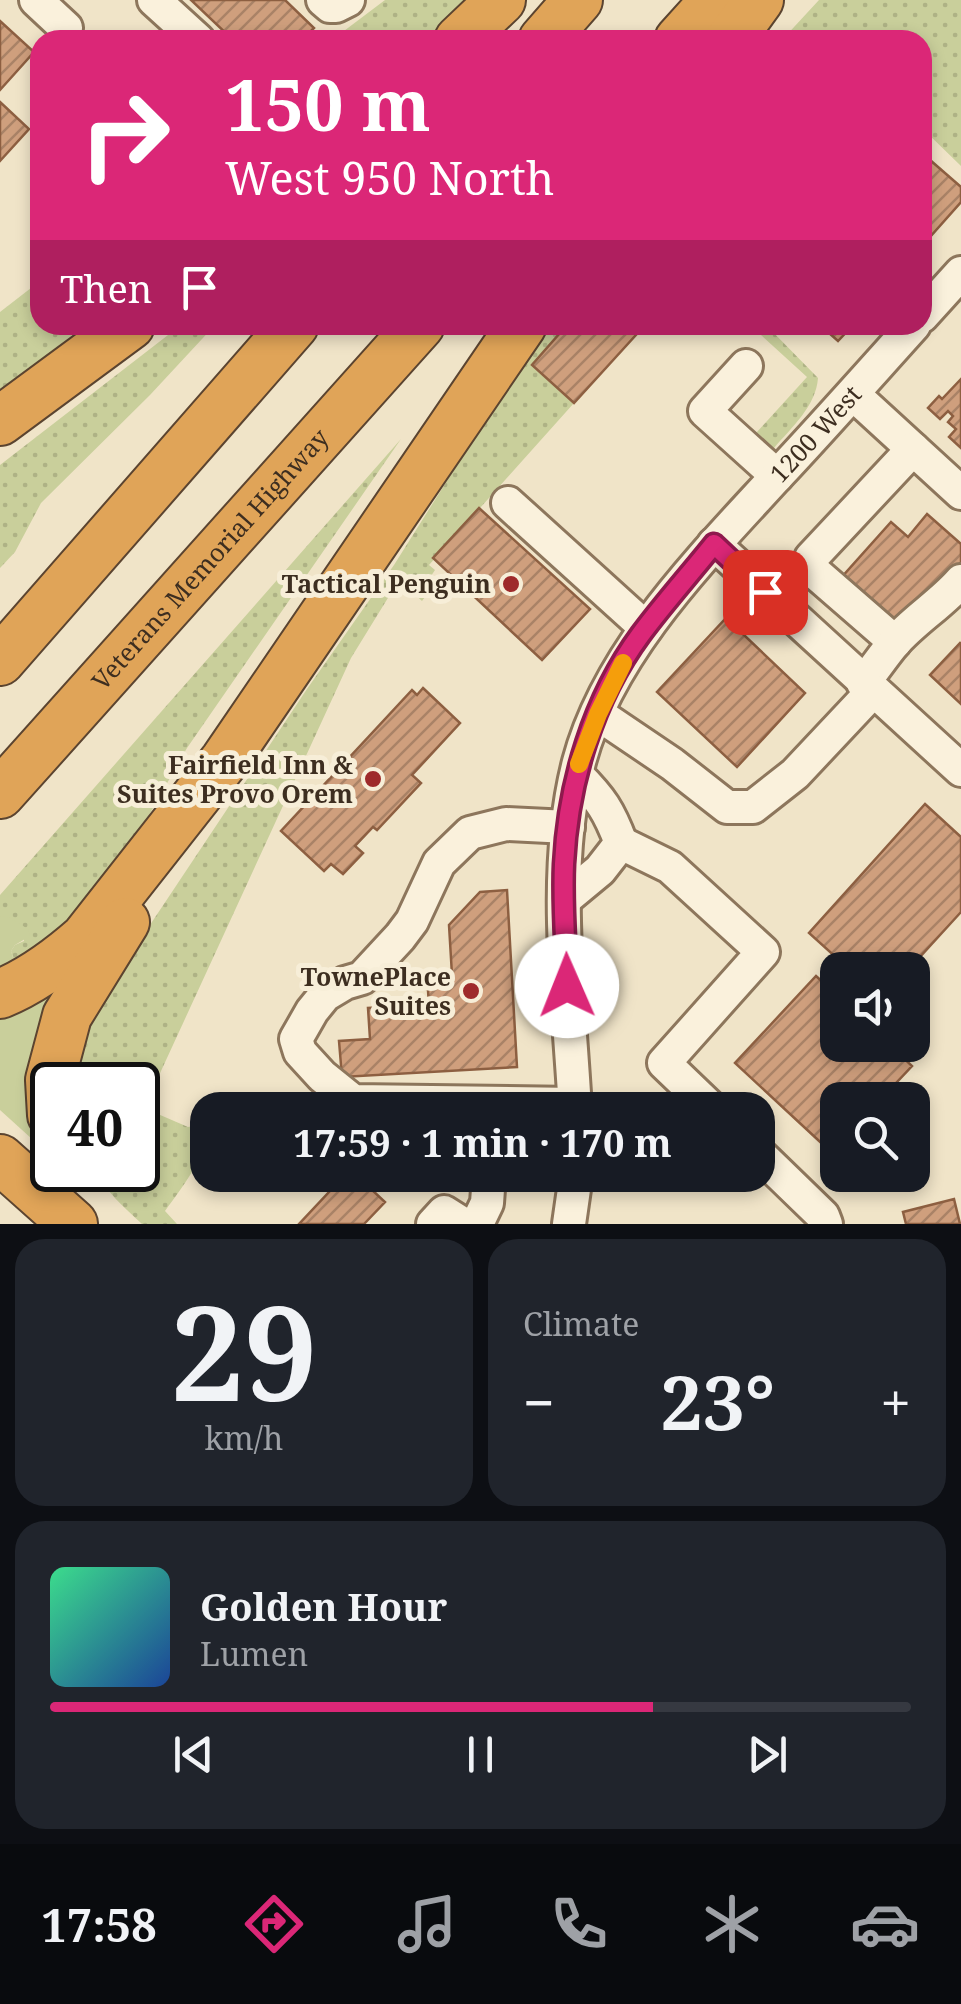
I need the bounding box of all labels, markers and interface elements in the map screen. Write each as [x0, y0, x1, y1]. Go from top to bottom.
text: 150 m [225, 56, 431, 152]
icon: right [60, 70, 190, 200]
text: West 950 North [225, 147, 554, 208]
icon: arrive [172, 260, 227, 315]
text: Then [60, 262, 152, 314]
street label: 1200 West [762, 377, 868, 489]
street label: Veterans Memorial Highway [83, 420, 336, 697]
pin [723, 550, 808, 635]
icon: arrive [738, 565, 793, 620]
place label: Tactical Penguin [282, 566, 491, 600]
marker: Tactical Penguin [500, 573, 522, 595]
place label: Fairfield Inn & Suites Provo Orem [117, 747, 353, 810]
marker: Fairfield Inn & Suites Provo Orem [362, 768, 384, 790]
position arrow [515, 934, 619, 1038]
map controls [820, 952, 930, 1192]
button: sound [820, 952, 930, 1062]
place label: TownePlace Suites [301, 959, 451, 1022]
marker: TownePlace Suites [460, 980, 482, 1002]
speed limit sign: 40 [30, 1062, 160, 1192]
button: search [820, 1082, 930, 1192]
text: 17:59 · 1 min · 170 m [293, 1116, 672, 1168]
text: 29 [171, 1262, 317, 1439]
text: Climate [523, 1302, 639, 1345]
text: 23° [660, 1350, 775, 1452]
text: − [523, 1364, 555, 1439]
text: + [880, 1364, 911, 1439]
text: km/h [205, 1416, 283, 1459]
text: Golden Hour [200, 1580, 447, 1632]
text: Lumen [200, 1632, 308, 1675]
icon: previous [166, 1727, 221, 1782]
icon: pause [453, 1727, 508, 1782]
icon: next [740, 1727, 795, 1782]
icon: directions [239, 1889, 309, 1959]
icon: music [392, 1889, 462, 1959]
icon: phone [544, 1889, 614, 1959]
icon: climate [697, 1889, 767, 1959]
icon: car [850, 1889, 920, 1959]
text: 17:58 [41, 1894, 157, 1955]

